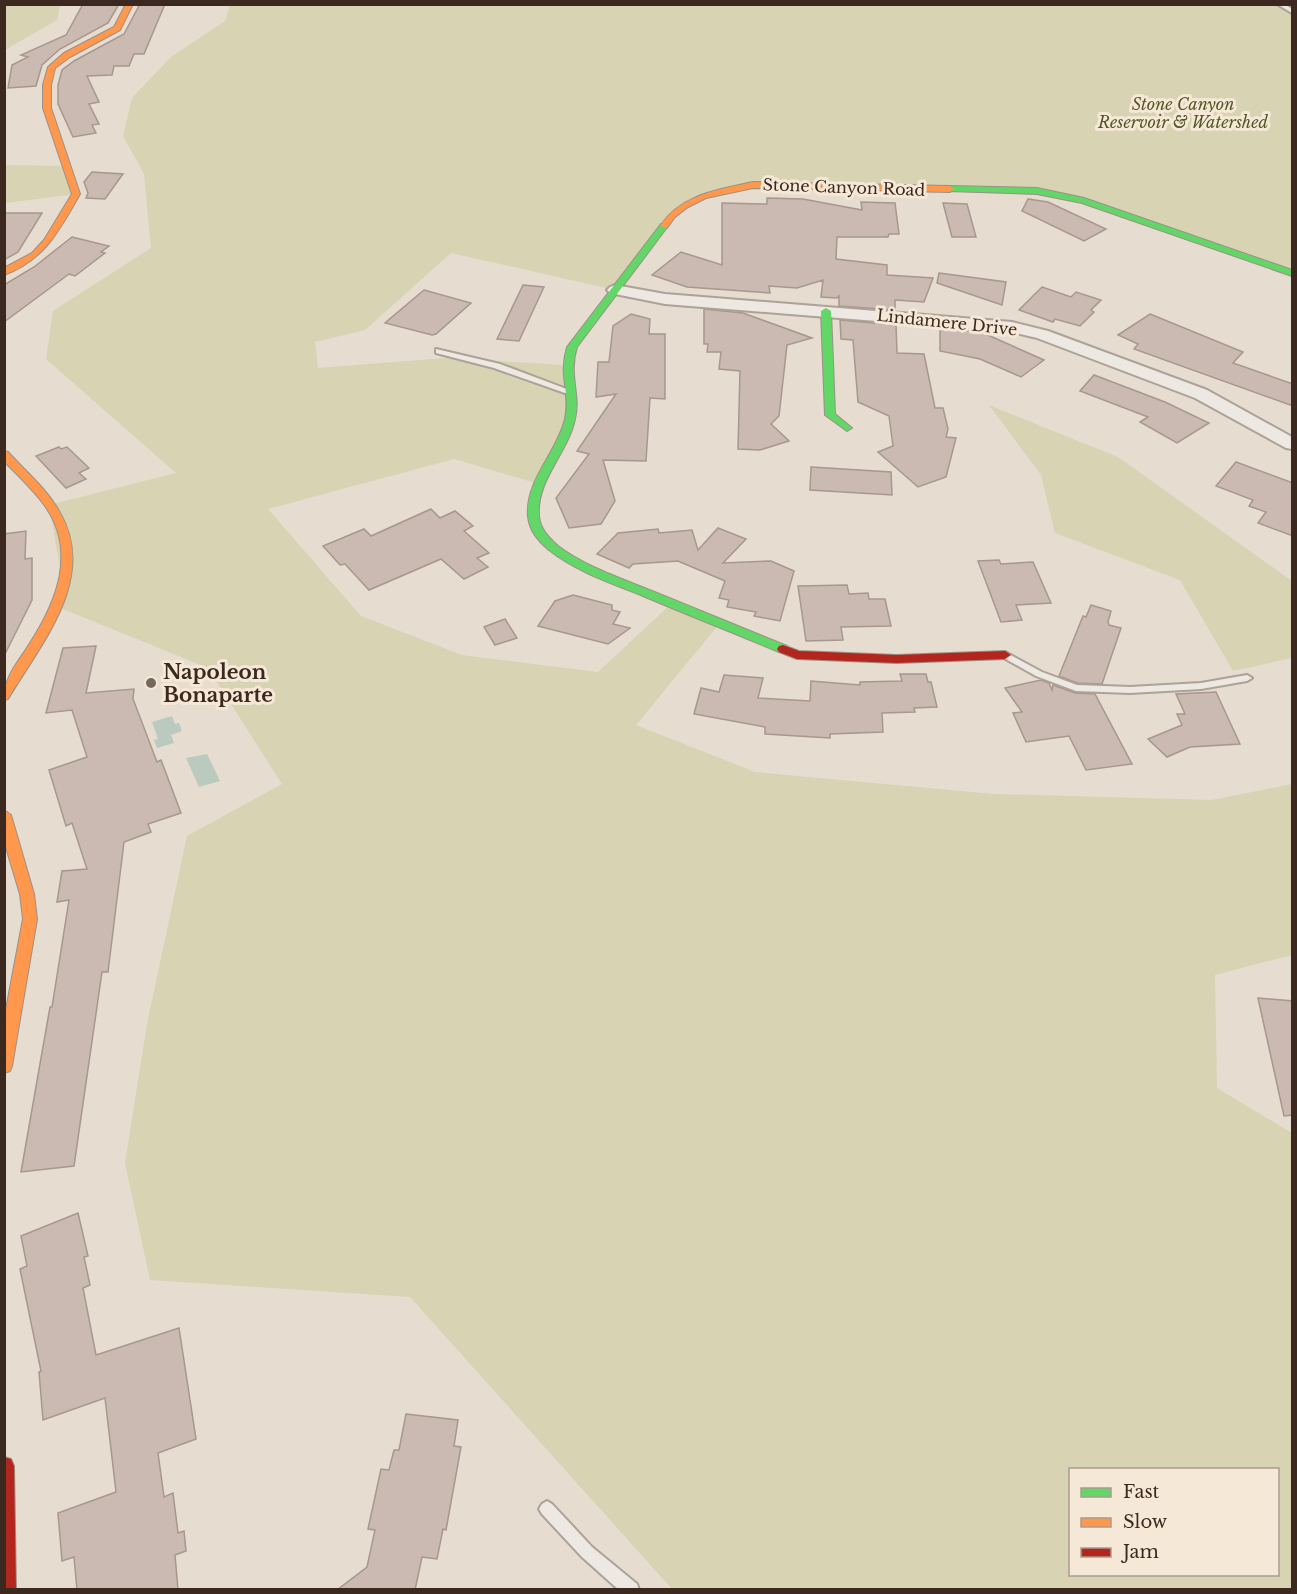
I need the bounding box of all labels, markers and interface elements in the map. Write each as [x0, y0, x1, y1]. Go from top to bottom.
park label: Stone Canyon Reservoir & Watershed [1097, 94, 1268, 132]
street label: Stone Canyon Road [762, 174, 926, 200]
street label: Lindamere Drive [876, 305, 1018, 339]
place label: Napoleon Bonaparte [163, 660, 273, 707]
marker: Napoleon Bonaparte [144, 676, 158, 690]
legend [1069, 1468, 1279, 1576]
text: Fast [1123, 1481, 1160, 1503]
text: Slow [1123, 1511, 1168, 1533]
text: Jam [1121, 1541, 1159, 1563]

